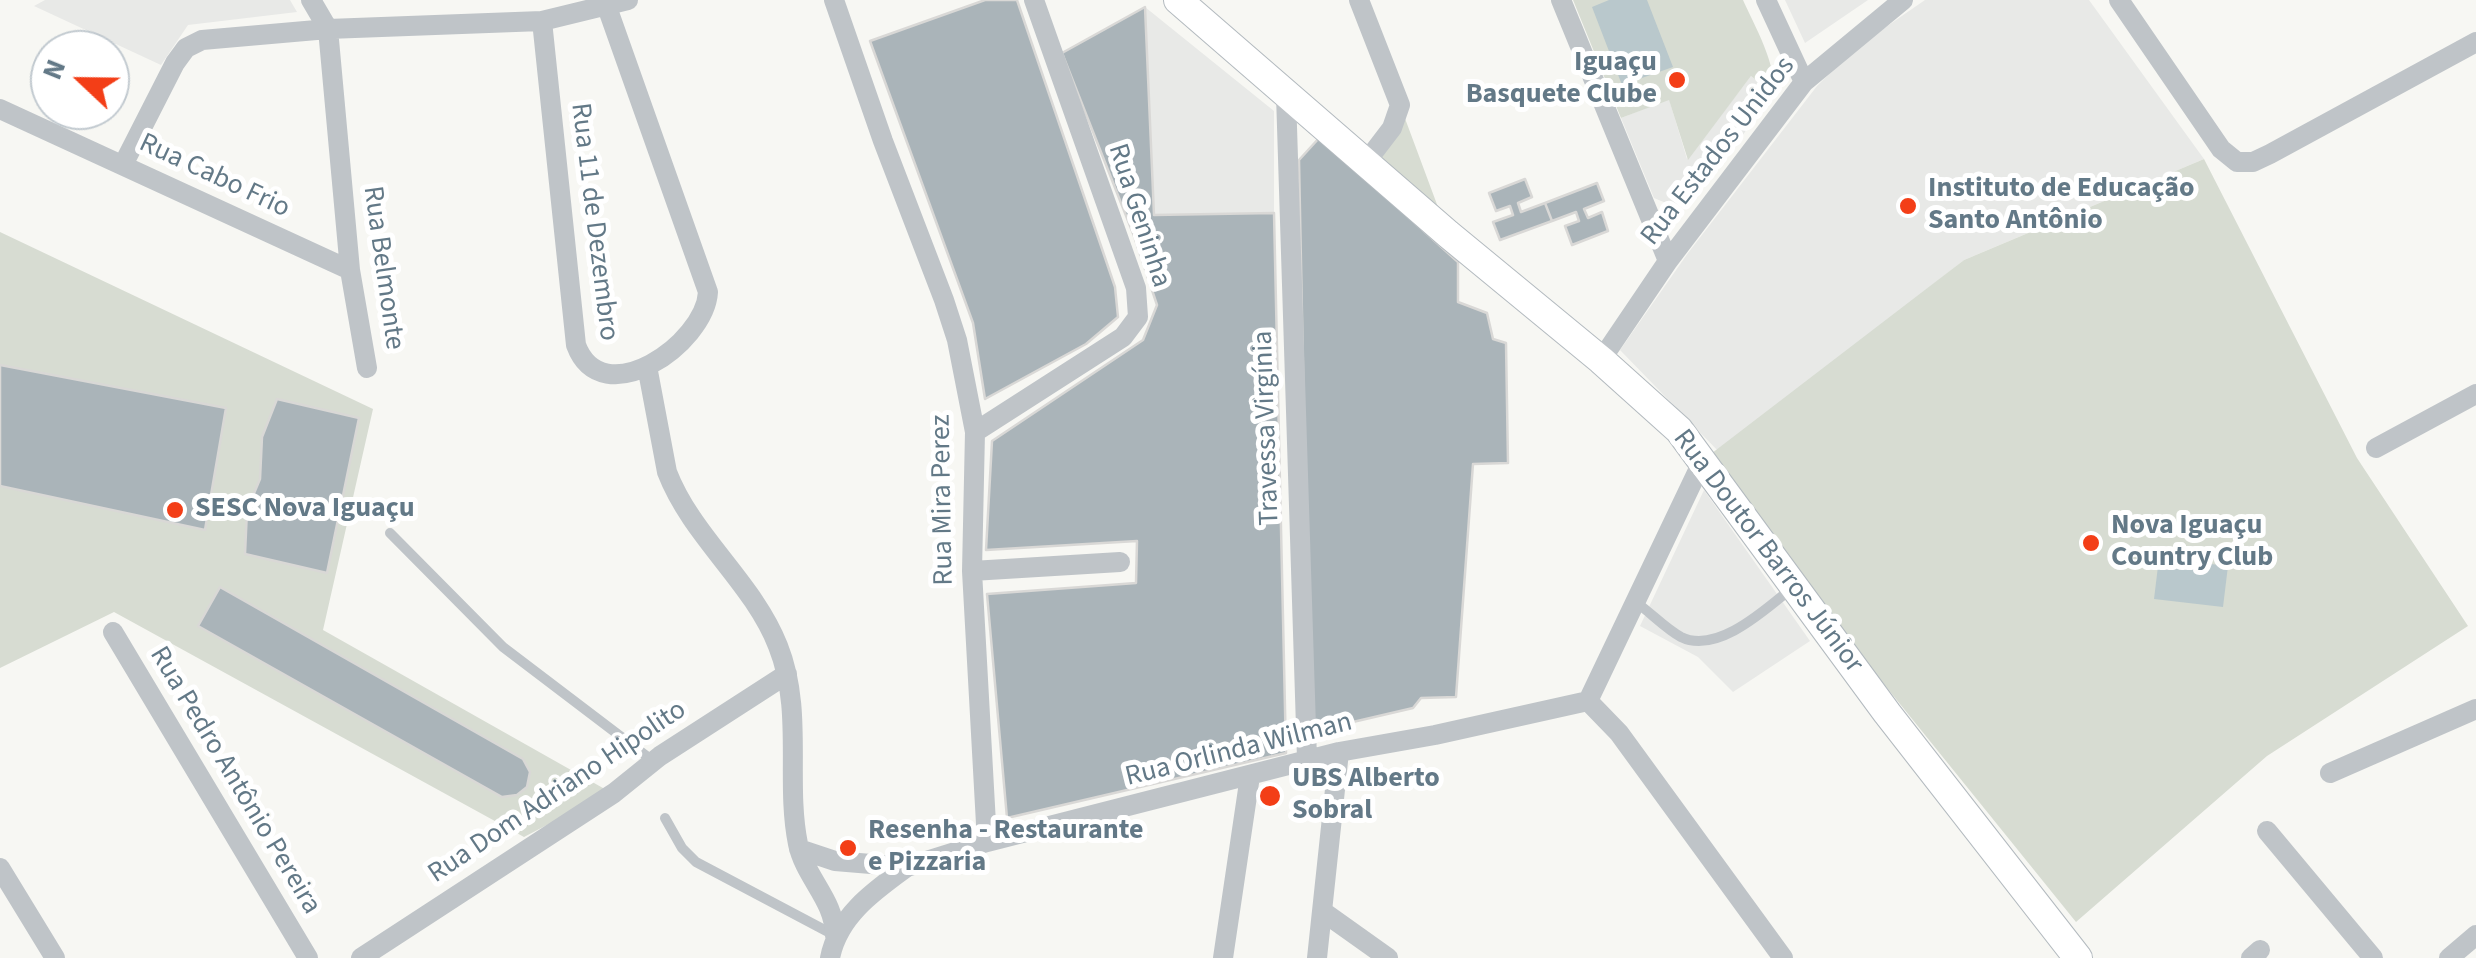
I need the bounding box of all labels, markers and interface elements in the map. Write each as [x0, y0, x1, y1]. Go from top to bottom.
north arrow [30, 30, 130, 130]
place label: Iguaçu Basquete Clube [1466, 47, 1657, 113]
street label: Rua Estados Unidos [1635, 51, 1803, 253]
text: N [32, 53, 76, 86]
marker: Iguaçu Basquete Clube [1666, 69, 1688, 91]
street label: Rua 11 de Dezembro [562, 101, 624, 343]
street label: Rua Cabo Frio [133, 127, 295, 227]
street label: Rua Geninha [1099, 140, 1177, 292]
place label: Instituto de Educação Santo Antônio [1928, 173, 2195, 239]
street label: Rua Belmonte [354, 184, 410, 352]
marker: Instituto de Educação Santo Antônio [1897, 195, 1919, 217]
street label: Travessa Virgínia [1248, 330, 1288, 526]
street label: Rua Mira Perez [926, 414, 962, 586]
street label: Rua Doutor Barros Júnior [1665, 424, 1869, 680]
place label: SESC Nova Iguaçu [195, 493, 415, 527]
marker: SESC Nova Iguaçu [164, 499, 186, 521]
place label: Nova Iguaçu Country Club [2111, 510, 2273, 576]
marker: Nova Iguaçu Country Club [2080, 532, 2102, 554]
street label: Rua Pedro Antônio Pereira [141, 641, 327, 921]
street label: Rua Dom Adriano Hipolito [423, 694, 693, 892]
street label: Rua Orlinda Wilman [1122, 707, 1356, 795]
place label: UBS Alberto Sobral [1292, 763, 1440, 829]
marker: UBS Alberto Sobral [1257, 783, 1283, 809]
place label: Resenha - Restaurante e Pizzaria [868, 815, 1143, 881]
marker: Resenha - Restaurante e Pizzaria [837, 837, 859, 859]

